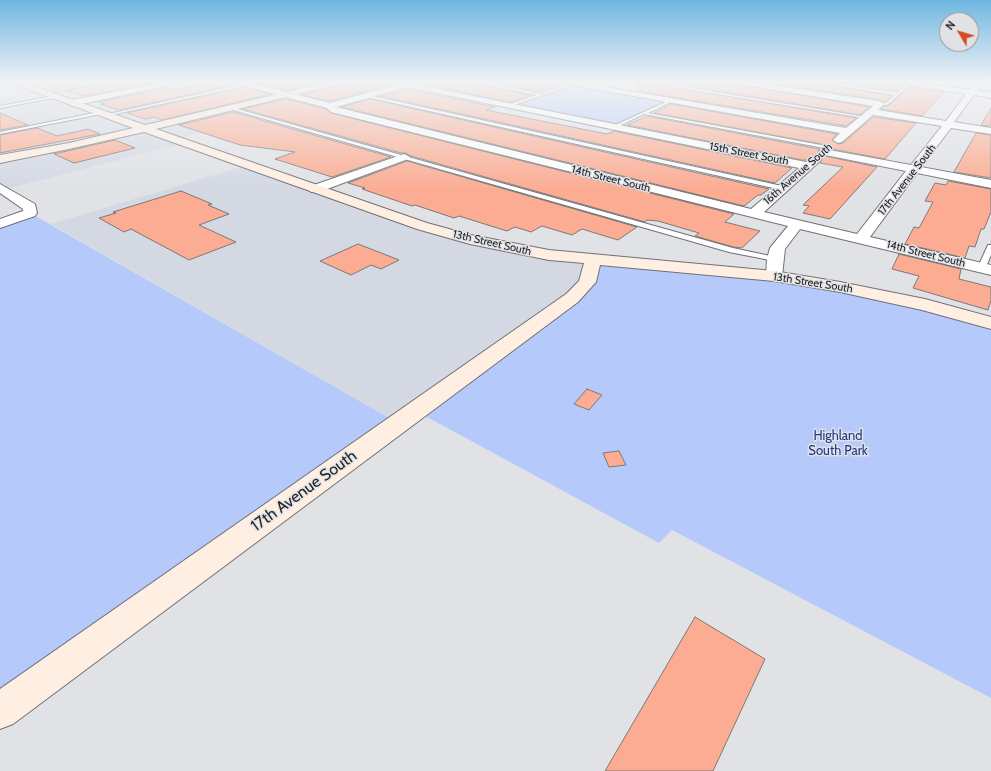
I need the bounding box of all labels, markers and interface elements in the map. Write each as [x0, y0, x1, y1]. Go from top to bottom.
north arrow [939, 12, 979, 52]
text: N [942, 18, 958, 33]
street label: 15th Street South [708, 140, 790, 168]
street label: 16th Avenue South [761, 140, 835, 208]
street label: 17th Avenue South [875, 142, 939, 218]
street label: 14th Street South [570, 163, 652, 195]
street label: 13th Street South [451, 228, 533, 258]
street label: 14th Street South [885, 238, 967, 270]
street label: 13th Street South [772, 270, 854, 296]
park label: Highland South Park [808, 428, 868, 459]
street label: 17th Avenue South [247, 446, 361, 536]

